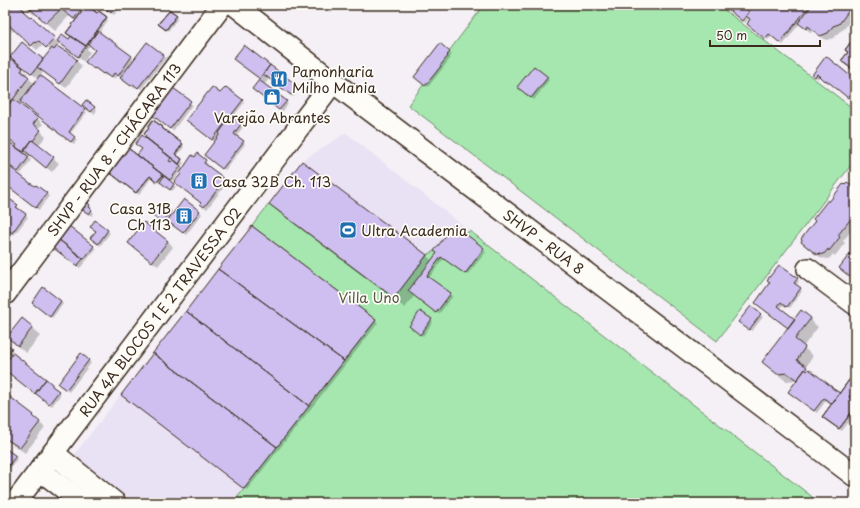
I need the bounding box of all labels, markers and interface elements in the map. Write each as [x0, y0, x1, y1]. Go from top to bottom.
scale bar [710, 22, 820, 48]
text: 50 m [716, 26, 747, 44]
street label: SHVP - RUA 8 - CHÁCARA 113 [42, 58, 186, 240]
place label: Pamonharia Milho Mania [292, 61, 376, 98]
restaurant icon: Pamonharia Milho Mania [269, 69, 289, 89]
shop icon: Varejão Abrantes [262, 87, 282, 107]
place label: Varejão Abrantes [214, 107, 330, 128]
building icon: Casa 32B Ch. 113 [189, 171, 209, 191]
place label: Casa 32B Ch. 113 [212, 171, 331, 192]
place label: Casa 31B Ch 113 [109, 198, 171, 235]
street label: RUA 4A BLOCOS 1 E 2 TRAVESSA 02 [74, 202, 246, 421]
street label: SHVP - RUA 8 [499, 204, 589, 279]
building icon: Casa 31B Ch 113 [174, 206, 194, 226]
sports icon: Ultra Academia [338, 220, 358, 240]
place label: Ultra Academia [361, 220, 468, 241]
park label: Villa Uno [338, 287, 400, 308]

